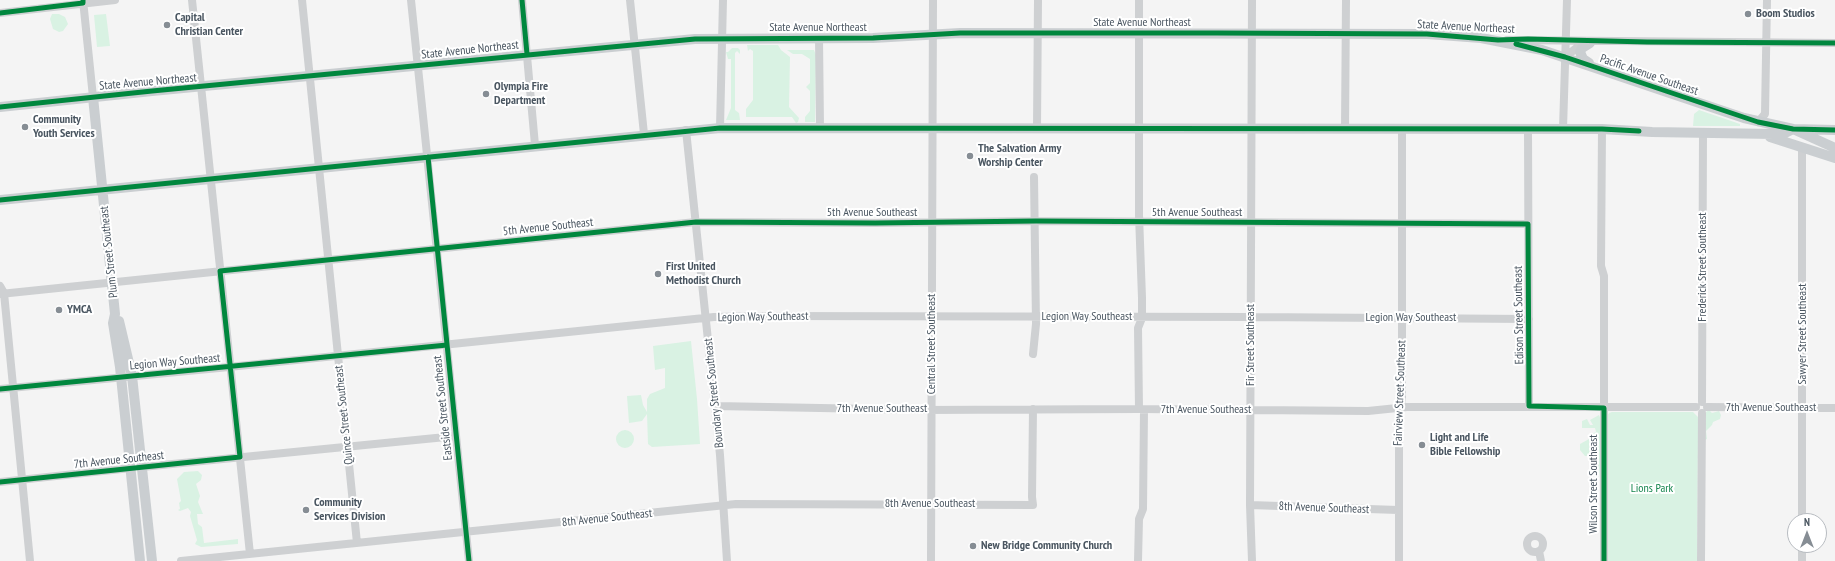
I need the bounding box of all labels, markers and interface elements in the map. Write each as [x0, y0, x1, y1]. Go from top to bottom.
place label: Boom Studios [1756, 7, 1815, 21]
marker: Boom Studios [1743, 9, 1753, 19]
place label: Capital Christian Center [175, 11, 243, 39]
street label: State Avenue Northeast [1093, 16, 1191, 30]
street label: State Avenue Northeast [1417, 17, 1515, 37]
marker: Capital Christian Center [162, 20, 172, 30]
street label: State Avenue Northeast [769, 21, 867, 35]
street label: State Avenue Northeast [421, 38, 519, 62]
street label: Pacific Avenue Southeast [1598, 51, 1700, 99]
street label: State Avenue Northeast [99, 71, 197, 93]
place label: Olympia Fire Department [494, 80, 548, 108]
marker: Olympia Fire Department [481, 89, 491, 99]
place label: Community Youth Services [33, 113, 95, 141]
marker: Community Youth Services [20, 122, 30, 132]
place label: The Salvation Army Worship Center [978, 142, 1061, 170]
marker: The Salvation Army Worship Center [965, 151, 975, 161]
street label: Plum Street Southeast [97, 205, 121, 299]
street label: 5th Avenue Southeast [827, 206, 917, 220]
street label: 5th Avenue Southeast [1152, 206, 1242, 220]
street label: Frederick Street Southeast [1696, 212, 1710, 322]
street label: 5th Avenue Southeast [502, 215, 594, 239]
place label: First United Methodist Church [666, 260, 741, 288]
street label: Edison Street Southeast [1511, 266, 1527, 364]
marker: First United Methodist Church [653, 269, 663, 279]
street label: Sawyer Street Southeast [1796, 283, 1810, 385]
street label: Central Street Southeast [925, 294, 939, 394]
place label: YMCA [67, 303, 92, 317]
street label: Fir Street Southeast [1244, 304, 1258, 386]
marker: YMCA [54, 305, 64, 315]
street label: Legion Way Southeast [717, 309, 809, 325]
street label: Legion Way Southeast [1042, 310, 1132, 324]
street label: Legion Way Southeast [1366, 311, 1456, 325]
street label: Boundary Street Southeast [701, 337, 727, 449]
street label: Fairview Street Southeast [1391, 340, 1409, 446]
street label: Legion Way Southeast [129, 351, 221, 373]
street label: Eastside Street Southeast [430, 355, 456, 461]
street label: Quince Street Southeast [332, 365, 356, 465]
street label: 7th Avenue Southeast [1726, 401, 1816, 415]
street label: 7th Avenue Southeast [837, 402, 927, 416]
street label: 7th Avenue Southeast [1161, 403, 1251, 417]
place label: Light and Life Bible Fellowship [1430, 431, 1500, 459]
street label: Wilson Street Southeast [1587, 434, 1601, 534]
marker: Light and Life Bible Fellowship [1417, 440, 1427, 450]
street label: 7th Avenue Southeast [73, 448, 165, 472]
park label: Lions Park [1631, 482, 1673, 496]
place label: Community Services Division [314, 496, 385, 524]
street label: 8th Avenue Southeast [885, 497, 975, 511]
street label: 8th Avenue Southeast [1278, 499, 1370, 517]
marker: Community Services Division [301, 505, 311, 515]
street label: 8th Avenue Southeast [561, 506, 653, 530]
north arrow [1787, 513, 1827, 553]
text: N [1804, 515, 1810, 529]
place label: New Bridge Community Church [981, 539, 1112, 553]
marker: New Bridge Community Church [968, 541, 978, 551]

